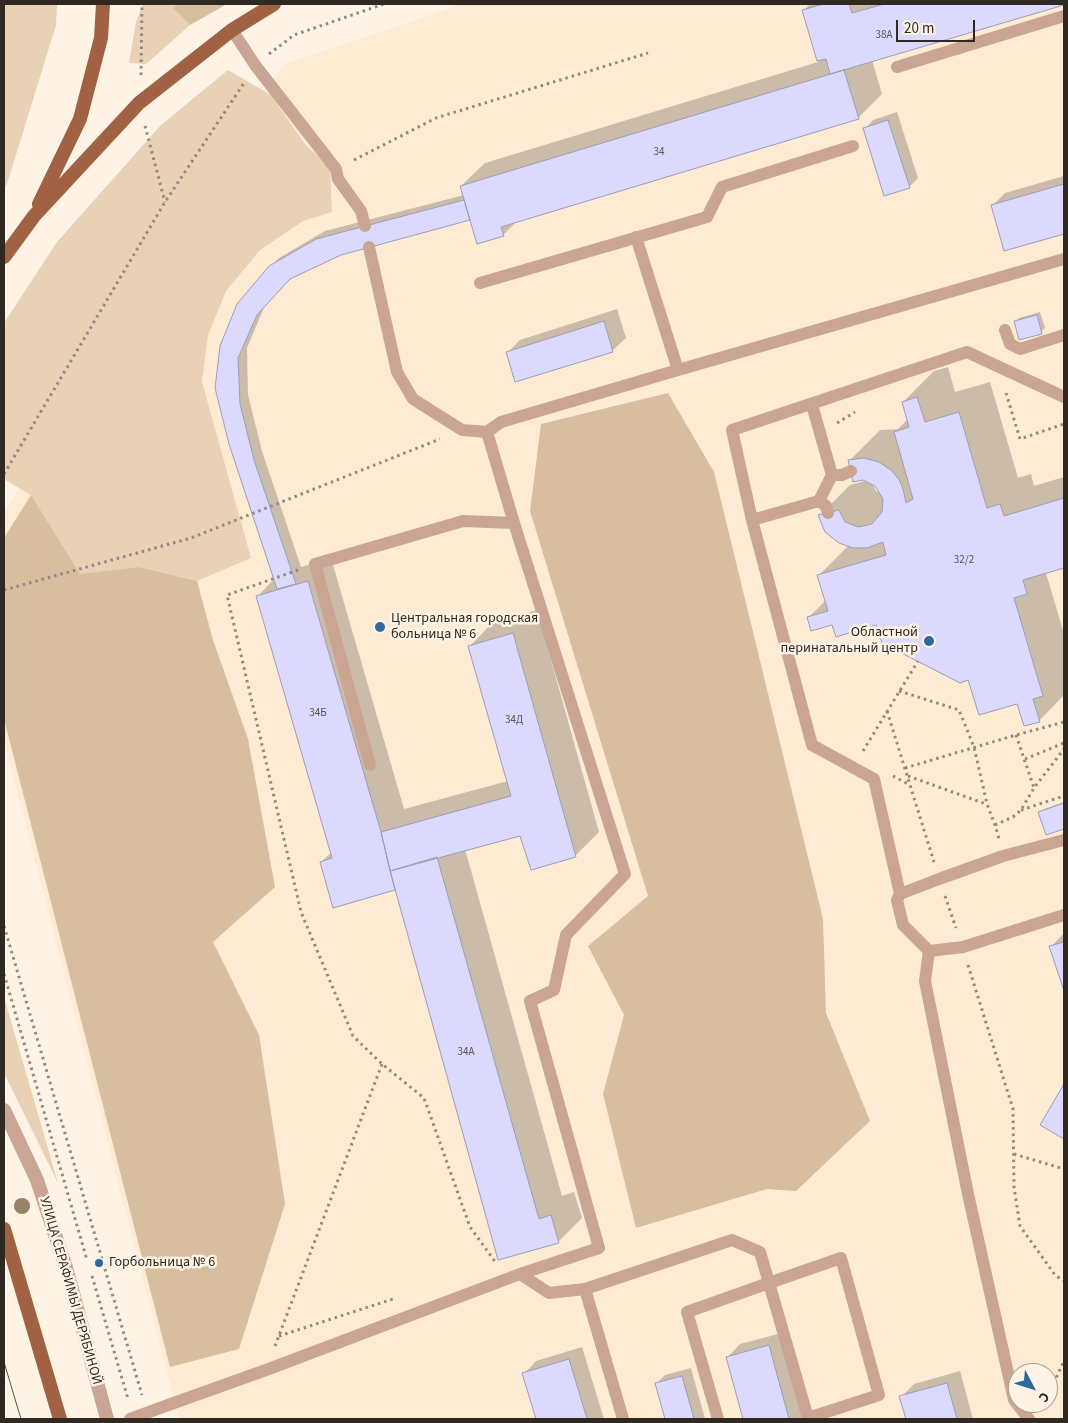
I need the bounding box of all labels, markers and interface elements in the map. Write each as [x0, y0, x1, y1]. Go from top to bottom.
scale bar [898, 10, 977, 42]
text: 20 m [904, 18, 934, 39]
house number: 38А [876, 29, 892, 43]
house number: 34 [654, 146, 664, 160]
house number: 32/2 [954, 554, 974, 568]
place label: Центральная городская больница № 6 [391, 611, 538, 644]
marker: Центральная городская больница № 6 [373, 620, 387, 634]
place label: Областной перинатальный центр [781, 625, 918, 658]
marker: Областной перинатальный центр [922, 634, 936, 648]
house number: 34Б [309, 707, 327, 721]
house number: 34Д [505, 714, 523, 728]
house number: 34А [458, 1046, 474, 1060]
street label: УЛИЦА СЕРАФИМЫ ДЕРЯБИНОЙ [35, 1195, 105, 1387]
place label: Горбольница № 6 [109, 1255, 215, 1271]
marker: Горбольница № 6 [93, 1257, 105, 1269]
north arrow [1008, 1363, 1058, 1413]
text: С [1033, 1387, 1054, 1407]

